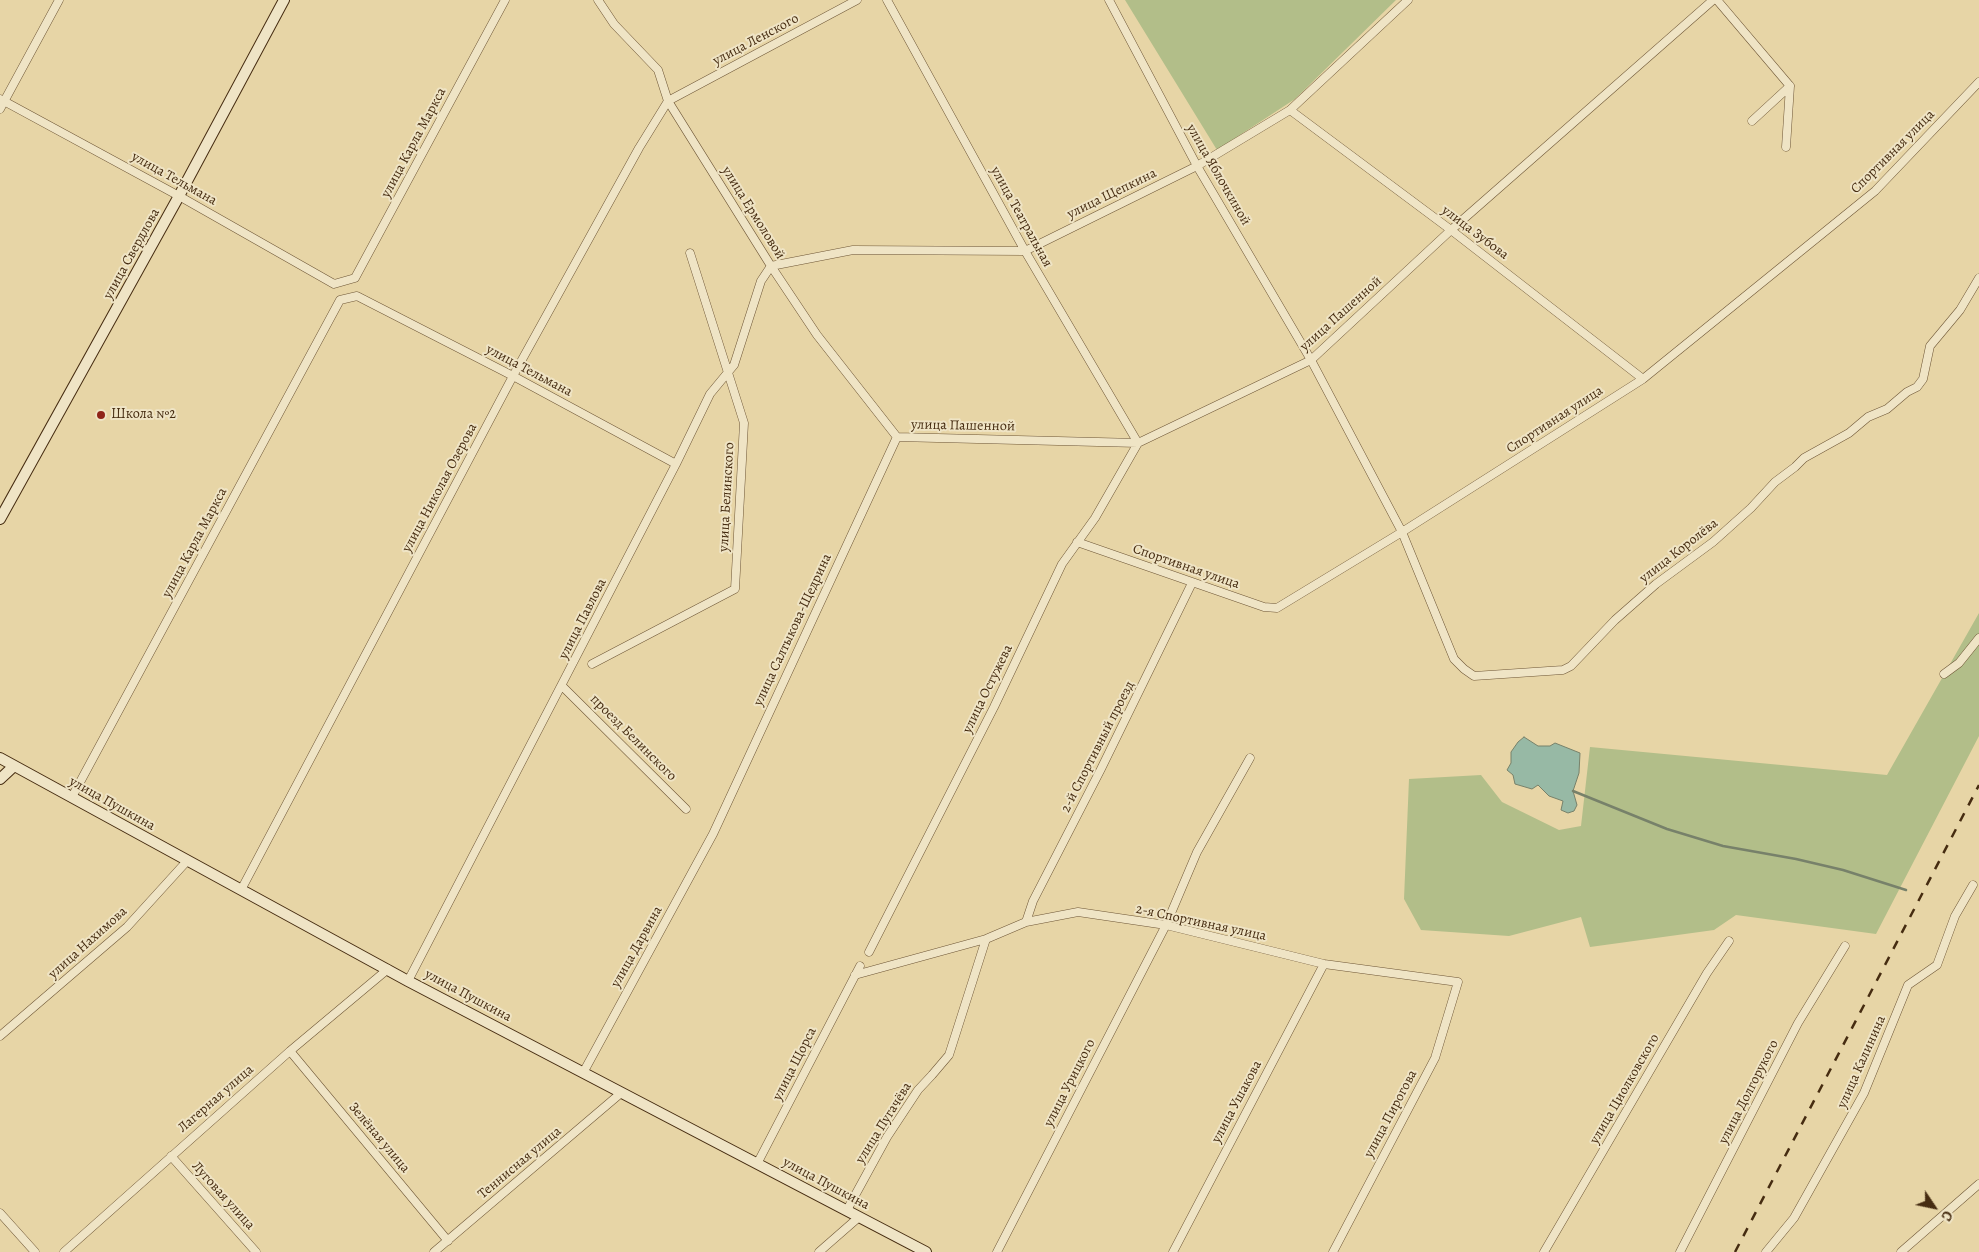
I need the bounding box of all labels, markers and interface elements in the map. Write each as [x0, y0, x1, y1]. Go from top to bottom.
street label: улица Ленского [710, 10, 802, 70]
street label: улица Карла Маркса [378, 85, 450, 201]
street label: Спортивная улица [1848, 107, 1938, 197]
street label: улица Яблочкиной [1182, 121, 1254, 229]
street label: улица Тельмана [128, 149, 220, 209]
street label: улица Ермоловой [718, 163, 788, 263]
street label: улица Театральная [986, 164, 1056, 270]
street label: улица Щепкина [1065, 165, 1159, 223]
street label: улица Зубова [1438, 202, 1512, 264]
street label: улица Свердлова [100, 206, 164, 302]
street label: улица Пашенной [1297, 273, 1385, 355]
street label: улица Тельмана [483, 341, 575, 401]
street label: Спортивная улица [1504, 383, 1606, 457]
place label: Школа №2 [111, 407, 176, 423]
marker: Школа №2 [95, 409, 107, 421]
street label: улица Пашенной [911, 417, 1015, 435]
street label: улица Николая Озерова [399, 421, 481, 555]
street label: улица Белинского [716, 442, 738, 552]
street label: улица Карла Маркса [159, 485, 231, 601]
street label: улица Королёва [1636, 515, 1722, 587]
street label: Спортивная улица [1130, 541, 1242, 593]
street label: улица Салтыкова-Щедрина [750, 551, 836, 709]
street label: улица Павлова [555, 576, 611, 662]
street label: улица Остужева [959, 642, 1017, 736]
street label: 2-й Спортивный проезд [1058, 679, 1138, 815]
street label: проезд Белинского [586, 691, 680, 785]
street label: улица Пушкина [66, 773, 158, 835]
street label: 2-я Спортивная улица [1134, 901, 1268, 945]
street label: улица Нахимова [45, 903, 131, 983]
street label: улица Дарвина [608, 903, 666, 991]
street label: улица Пушкина [422, 966, 514, 1026]
street label: улица Калинина [1834, 1013, 1890, 1111]
street label: улица Щорса [769, 1025, 821, 1103]
street label: улица Циолковского [1587, 1031, 1663, 1147]
street label: улица Урицкого [1041, 1036, 1099, 1130]
street label: улица Долгорукого [1715, 1037, 1783, 1147]
street label: улица Ушакова [1208, 1058, 1266, 1146]
street label: Лагерная улица [175, 1062, 257, 1136]
street label: улица Пирогова [1361, 1067, 1421, 1161]
street label: улица Пугачёва [852, 1079, 916, 1167]
street label: Зелёная улица [345, 1099, 413, 1177]
street label: Теннисная улица [475, 1123, 565, 1203]
street label: улица Пушкина [780, 1154, 872, 1214]
street label: Луговая улица [188, 1158, 258, 1234]
north arrow [1909, 1182, 1959, 1232]
text: С [1937, 1207, 1957, 1225]

